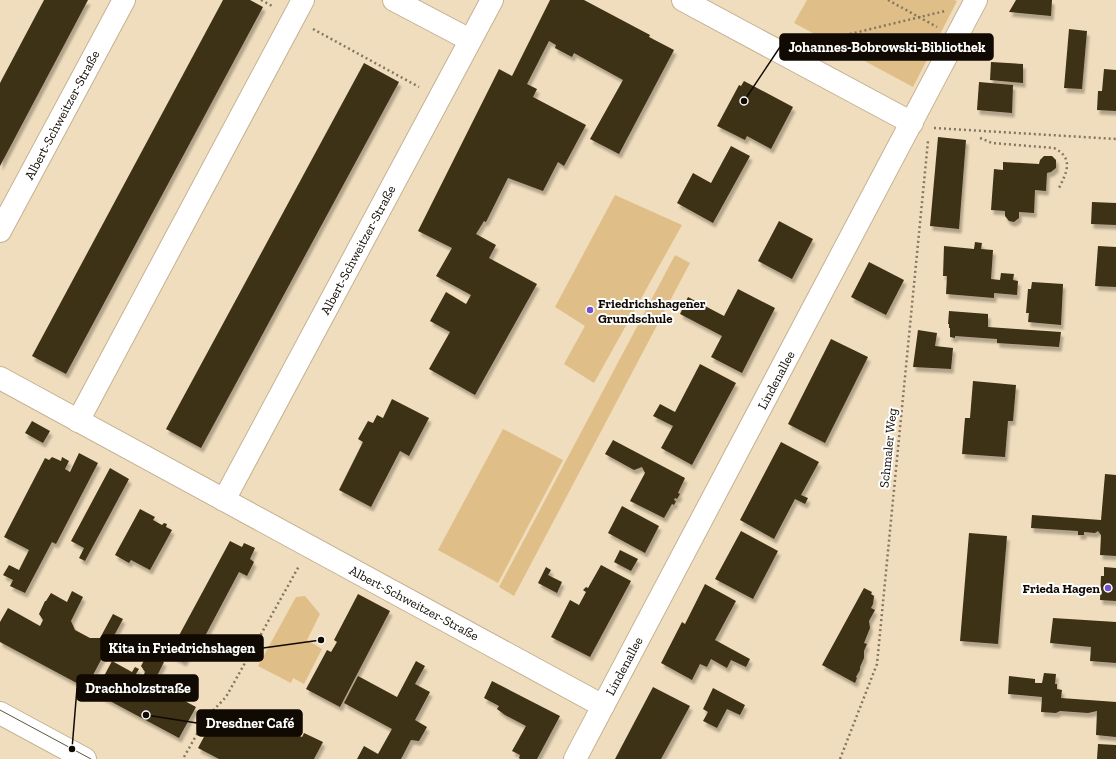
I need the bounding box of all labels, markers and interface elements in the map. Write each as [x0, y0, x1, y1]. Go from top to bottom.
callout: Johannes-Bobrowski-Bibliothek [780, 34, 993, 60]
text: Johannes-Bobrowski-Bibliothek [788, 39, 986, 56]
street label: Albert-Schweitzer-Straße [22, 48, 102, 182]
street label: Albert-Schweitzer-Straße [318, 183, 398, 317]
place label: Friedrichshagener Grundschule [598, 296, 706, 326]
marker: Friedrichshagener Grundschule [585, 305, 595, 315]
street label: Lindenallee [754, 348, 798, 412]
street label: Schmaler Weg [876, 408, 900, 488]
street label: Albert-Schweitzer-Straße [347, 563, 481, 643]
place label: Frieda Hagen [1023, 581, 1100, 596]
marker: Frieda Hagen [1103, 583, 1113, 593]
street label: Lindenallee [602, 634, 646, 698]
callout: Kita in Friedrichshagen [101, 635, 263, 661]
text: Kita in Friedrichshagen [109, 640, 256, 657]
callout: Drachholzstraße [77, 675, 198, 701]
text: Drachholzstraße [85, 680, 191, 697]
callout: Dresdner Café [197, 710, 302, 736]
text: Dresdner Café [206, 715, 294, 732]

